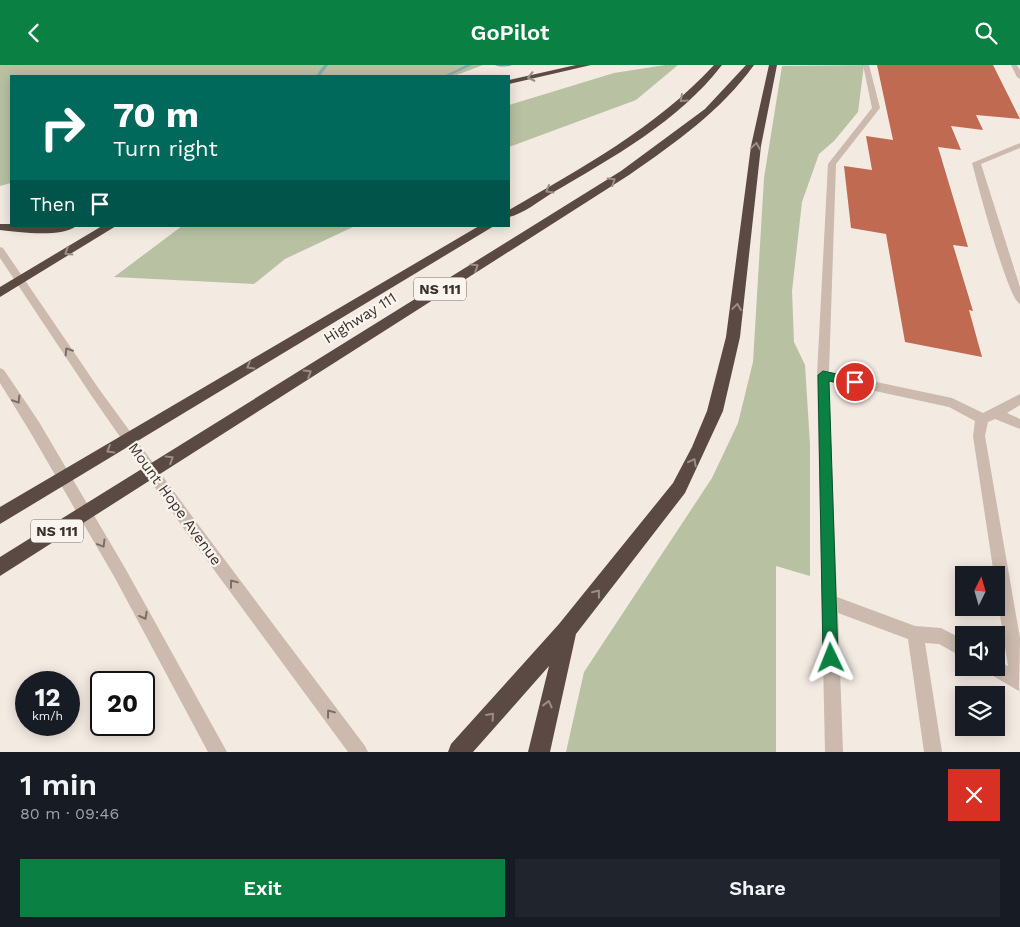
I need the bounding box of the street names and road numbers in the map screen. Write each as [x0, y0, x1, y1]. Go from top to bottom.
road number: NS 111 [414, 277, 466, 300]
street label: Highway 111 [320, 289, 400, 347]
street label: Mount Hope Avenue [125, 439, 225, 569]
road number: NS 111 [31, 519, 83, 543]

